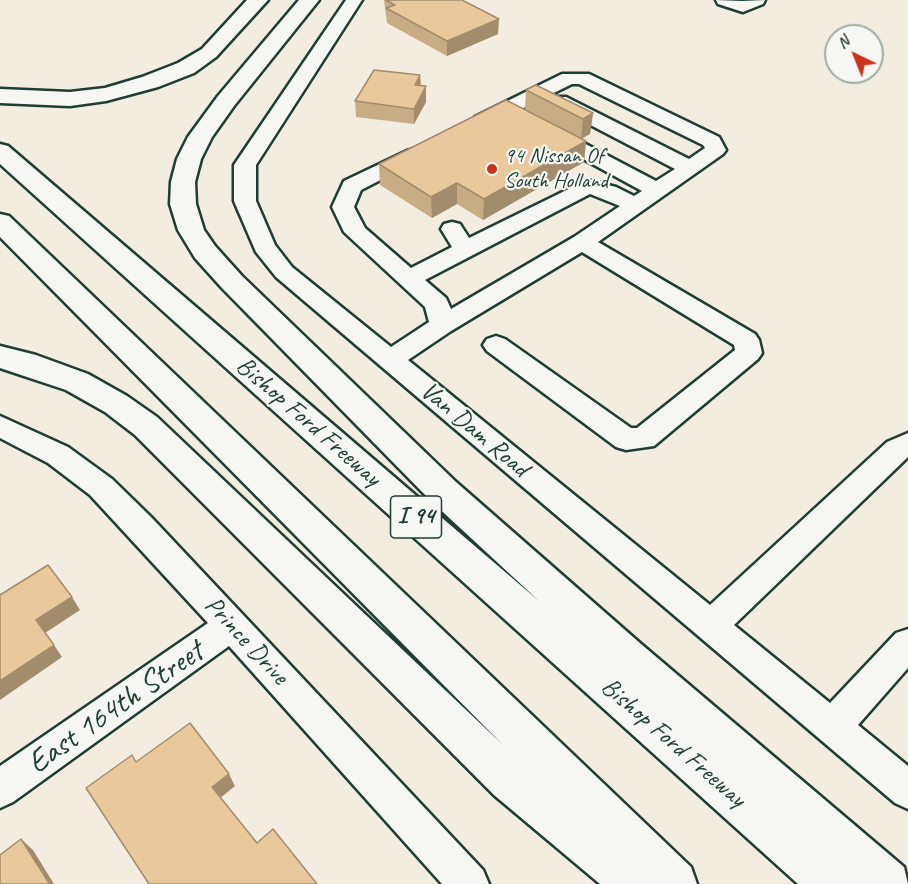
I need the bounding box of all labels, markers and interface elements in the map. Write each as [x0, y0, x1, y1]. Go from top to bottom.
north arrow [824, 24, 884, 84]
text: N [833, 32, 854, 53]
place label: 94 Nissan Of South Holland [504, 143, 608, 194]
marker: 94 Nissan Of South Holland [485, 162, 499, 176]
street label: Bishop Ford Freeway [229, 351, 387, 493]
street label: Van Dam Road [414, 376, 534, 484]
road number: I 94 [390, 496, 442, 538]
street label: Prince Drive [197, 590, 295, 692]
street label: East 164th Street [21, 633, 211, 783]
street label: Bishop Ford Freeway [594, 672, 752, 814]

